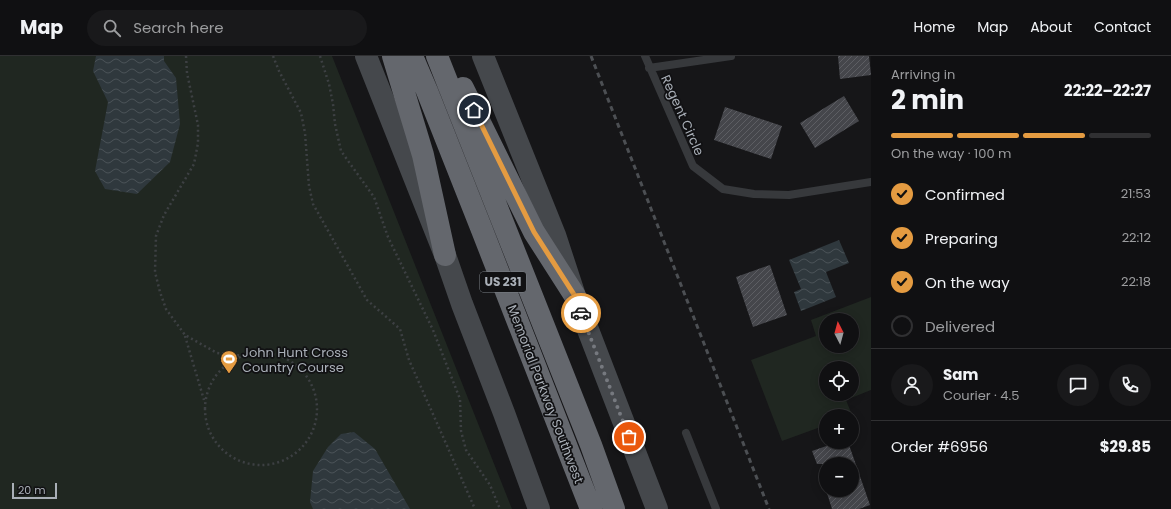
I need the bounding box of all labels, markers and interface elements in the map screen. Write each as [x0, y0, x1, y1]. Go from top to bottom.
search box [87, 10, 367, 46]
text: Map [20, 14, 63, 41]
icon: search [101, 17, 123, 39]
text: Search here [133, 17, 224, 38]
text: Home [913, 17, 955, 37]
text: Map [977, 17, 1008, 37]
text: About [1030, 17, 1072, 37]
text: Contact [1094, 17, 1151, 37]
text: Arriving in [891, 65, 955, 84]
street label: Regent Circle [656, 72, 709, 159]
text: 22:22–22:27 [1064, 80, 1151, 101]
text: 2 min [891, 82, 964, 118]
pin [457, 93, 491, 127]
icon: home [463, 99, 485, 121]
text: On the way · 100 m [891, 144, 1011, 163]
icon: check [891, 183, 913, 205]
text: Confirmed [925, 184, 1005, 205]
text: 21:53 [1121, 184, 1151, 203]
icon: check [891, 227, 913, 249]
text: Preparing [925, 228, 998, 249]
text: 22:12 [1122, 228, 1151, 247]
icon: check [891, 271, 913, 293]
road number: US 231 [480, 272, 526, 292]
text: On the way [925, 272, 1010, 293]
text: 22:18 [1121, 272, 1151, 291]
courier [561, 293, 601, 333]
street label: Memorial Parkway Southwest [503, 302, 589, 487]
icon: car [570, 302, 592, 324]
north arrow [819, 313, 859, 353]
map controls [819, 313, 859, 497]
text: Delivered [925, 316, 995, 337]
place label: John Hunt Cross Country Course [242, 343, 348, 377]
sports icon: John Hunt Cross Country Course [219, 349, 239, 374]
button: locate [819, 361, 859, 401]
button: person [891, 364, 933, 406]
text: Sam [943, 364, 978, 385]
button: chat [1057, 364, 1099, 406]
button: phone [1109, 364, 1151, 406]
text: Courier · 4.5 [943, 386, 1019, 405]
button: + [819, 409, 859, 449]
pin [612, 420, 646, 454]
icon: bag [618, 426, 640, 448]
text: Order #6956 [891, 436, 988, 457]
text: $29.85 [1100, 436, 1151, 457]
button: − [819, 457, 859, 497]
scale bar [12, 481, 57, 500]
text: 20 m [18, 482, 46, 498]

